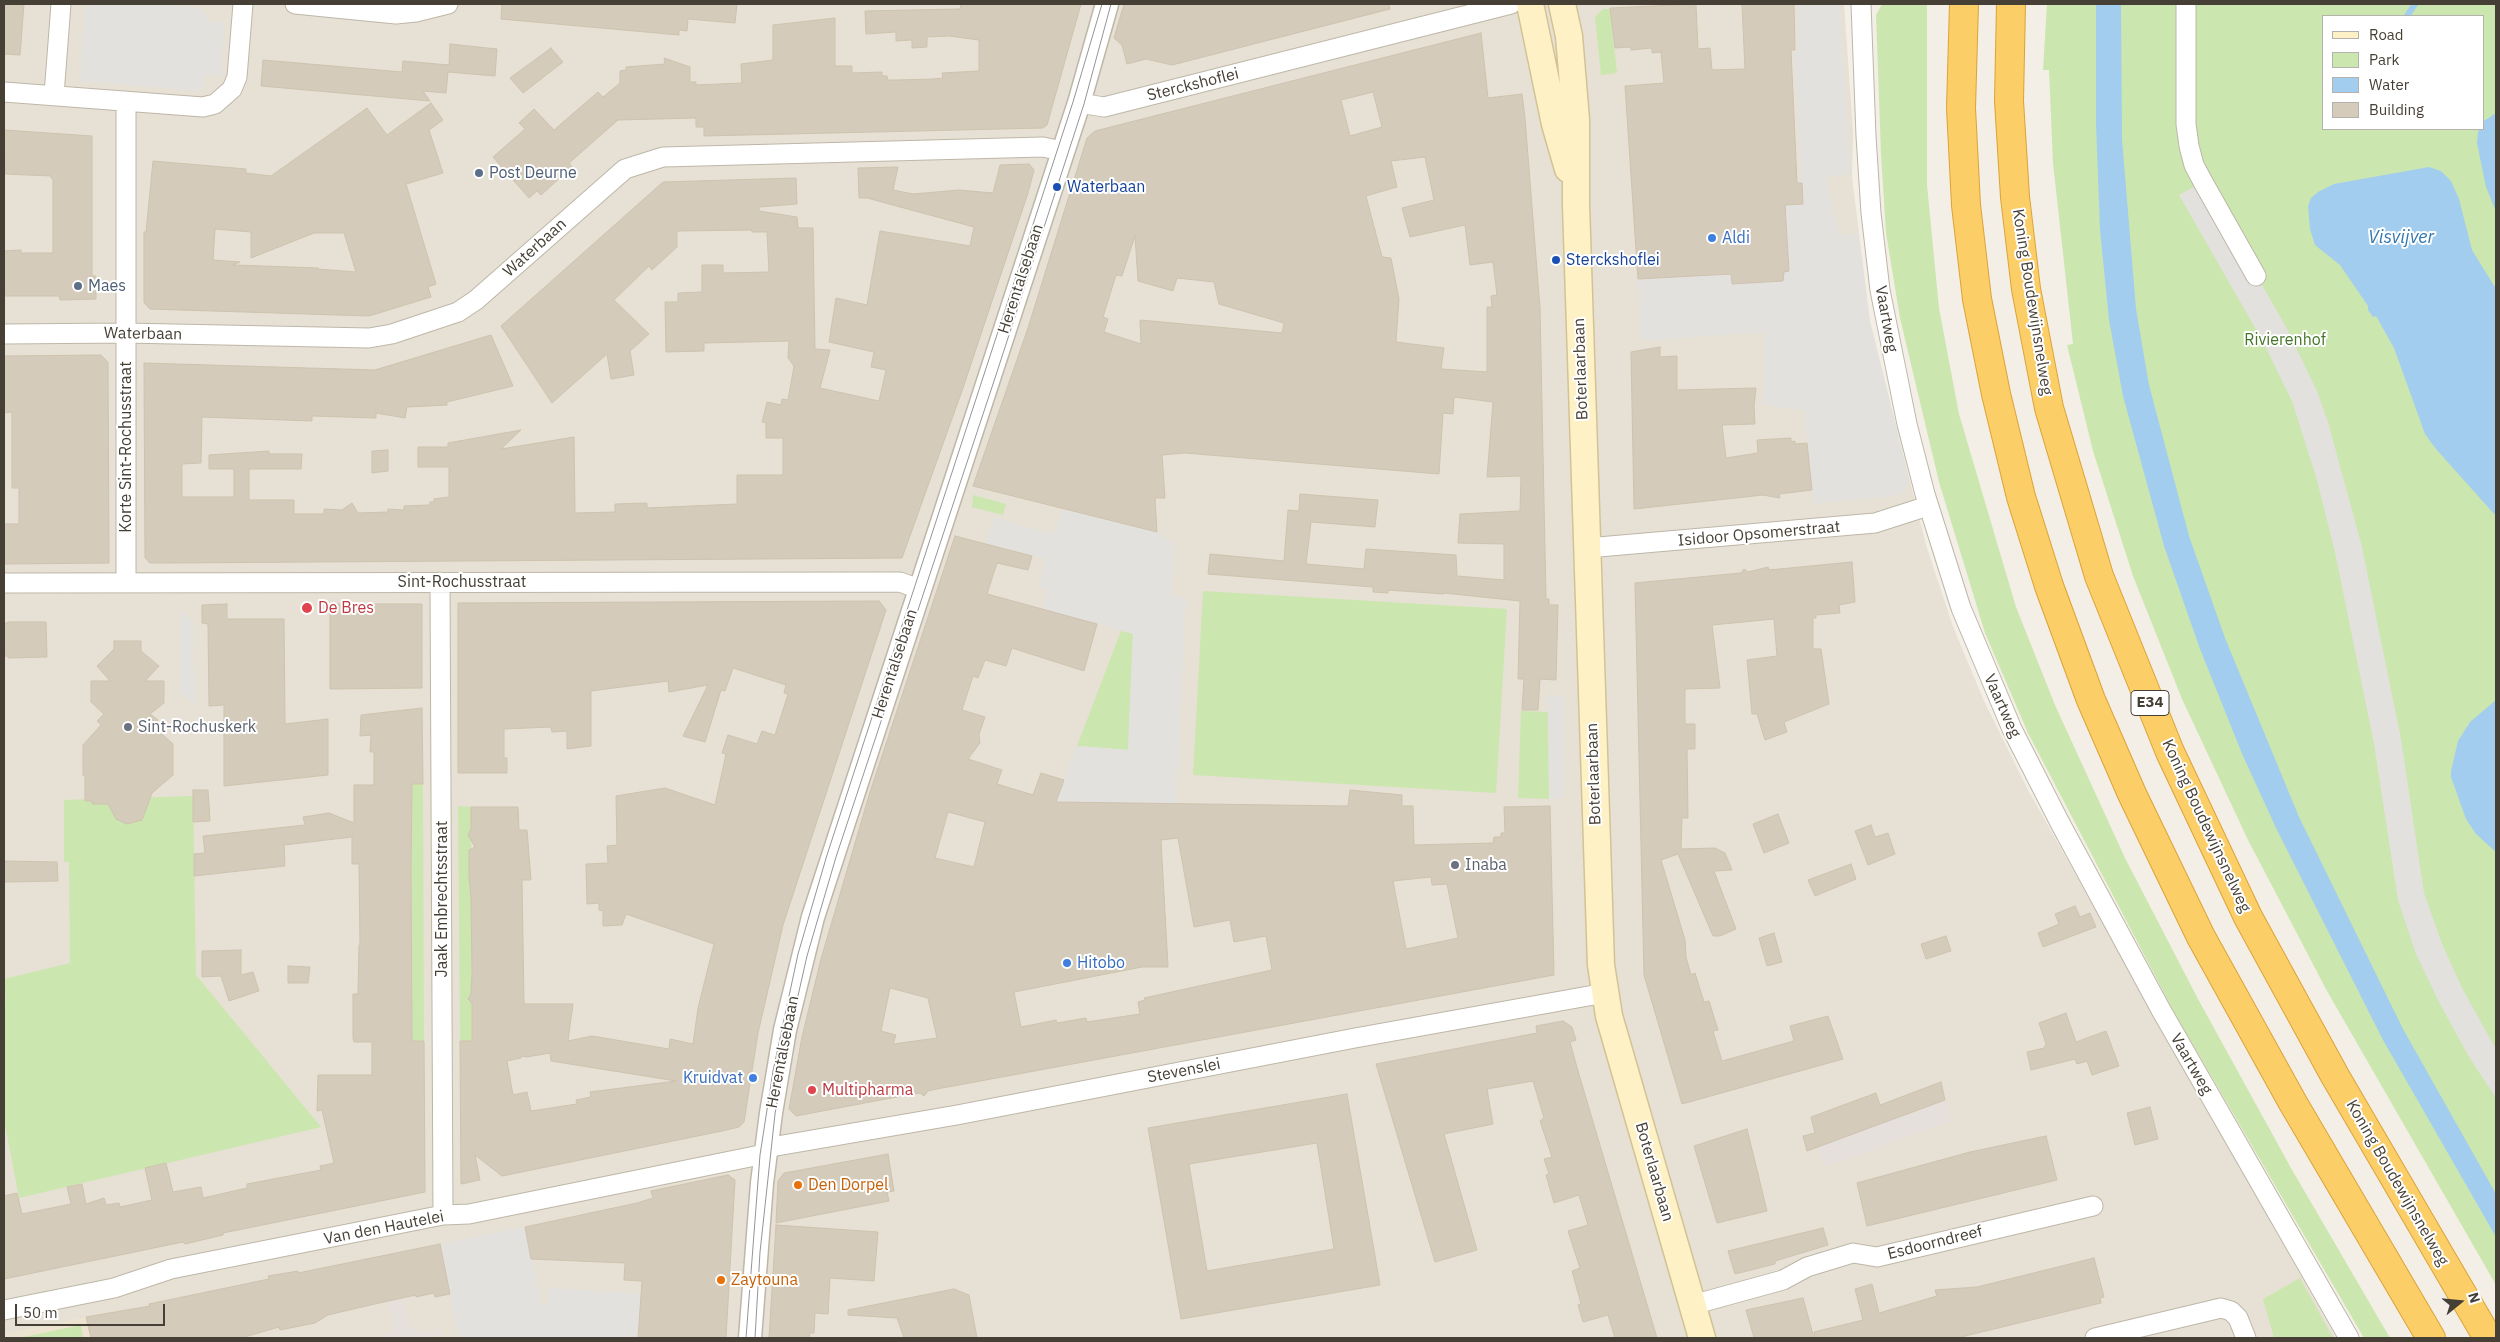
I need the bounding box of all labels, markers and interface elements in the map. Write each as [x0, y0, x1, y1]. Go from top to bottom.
legend [2322, 15, 2485, 130]
text: Road [2369, 25, 2404, 44]
text: Park [2369, 50, 2399, 69]
street label: Sterckshoflei [1145, 64, 1241, 106]
text: Water [2369, 75, 2409, 94]
text: Building [2369, 100, 2424, 119]
place label: Post Deurne [489, 163, 577, 183]
marker: Post Deurne [473, 167, 485, 179]
place label: Waterbaan [1067, 177, 1145, 197]
marker: Waterbaan [1051, 181, 1063, 193]
street label: Koning Boudewijnsnelweg [2008, 207, 2056, 397]
street label: Waterbaan [499, 215, 571, 281]
street label: Herentalsebaan [994, 222, 1048, 336]
water label: Visvijver [2368, 227, 2434, 249]
place label: Aldi [1722, 228, 1750, 248]
marker: Aldi [1706, 232, 1718, 244]
place label: Sterckshoflei [1566, 250, 1660, 270]
marker: Sterckshoflei [1550, 254, 1562, 266]
place label: Maes [88, 276, 126, 296]
marker: Maes [72, 280, 84, 292]
street label: Vaartweg [1871, 284, 1901, 354]
street label: Boterlaarbaan [1570, 318, 1592, 420]
street label: Waterbaan [104, 324, 182, 344]
park label: Rivierenhof [2244, 330, 2326, 350]
street label: Korte Sint-Rochusstraat [116, 361, 136, 533]
street label: Isidoor Opsomerstraat [1677, 517, 1841, 551]
street label: Sint-Rochusstraat [398, 572, 526, 592]
place label: De Bres [318, 598, 374, 618]
marker: De Bres [300, 601, 314, 615]
street label: Herentalsebaan [868, 607, 922, 721]
street label: Vaartweg [1980, 671, 2024, 741]
road number: E34 [2131, 690, 2169, 716]
place label: Sint-Rochuskerk [138, 717, 256, 737]
marker: Sint-Rochuskerk [122, 721, 134, 733]
street label: Boterlaarbaan [1583, 723, 1605, 825]
street label: Koning Boudewijnsnelweg [2158, 737, 2254, 915]
street label: Jaak Embrechtsstraat [432, 821, 452, 977]
place label: Inaba [1465, 855, 1507, 875]
marker: Inaba [1449, 859, 1461, 871]
place label: Hitobo [1077, 953, 1125, 973]
marker: Hitobo [1061, 957, 1073, 969]
street label: Herentalsebaan [763, 994, 803, 1110]
street label: Vaartweg [2166, 1030, 2216, 1098]
street label: Stevenslei [1146, 1055, 1222, 1087]
place label: Kruidvat [683, 1068, 743, 1088]
marker: Kruidvat [747, 1072, 759, 1084]
place label: Multipharma [822, 1080, 913, 1100]
marker: Multipharma [806, 1084, 818, 1096]
street label: Koning Boudewijnsnelweg [2342, 1097, 2452, 1269]
street label: Boterlaarbaan [1631, 1120, 1677, 1224]
place label: Den Dorpel [808, 1175, 888, 1195]
marker: Den Dorpel [792, 1179, 804, 1191]
street label: Van den Hautelei [322, 1207, 446, 1249]
street label: Esdoorndreef [1886, 1222, 1984, 1264]
place label: Zaytouna [731, 1270, 798, 1290]
marker: Zaytouna [715, 1274, 727, 1286]
north arrow [2435, 1277, 2485, 1327]
text: N [2464, 1290, 2484, 1305]
scale bar [18, 1294, 168, 1326]
text: 50 m [23, 1303, 58, 1322]

